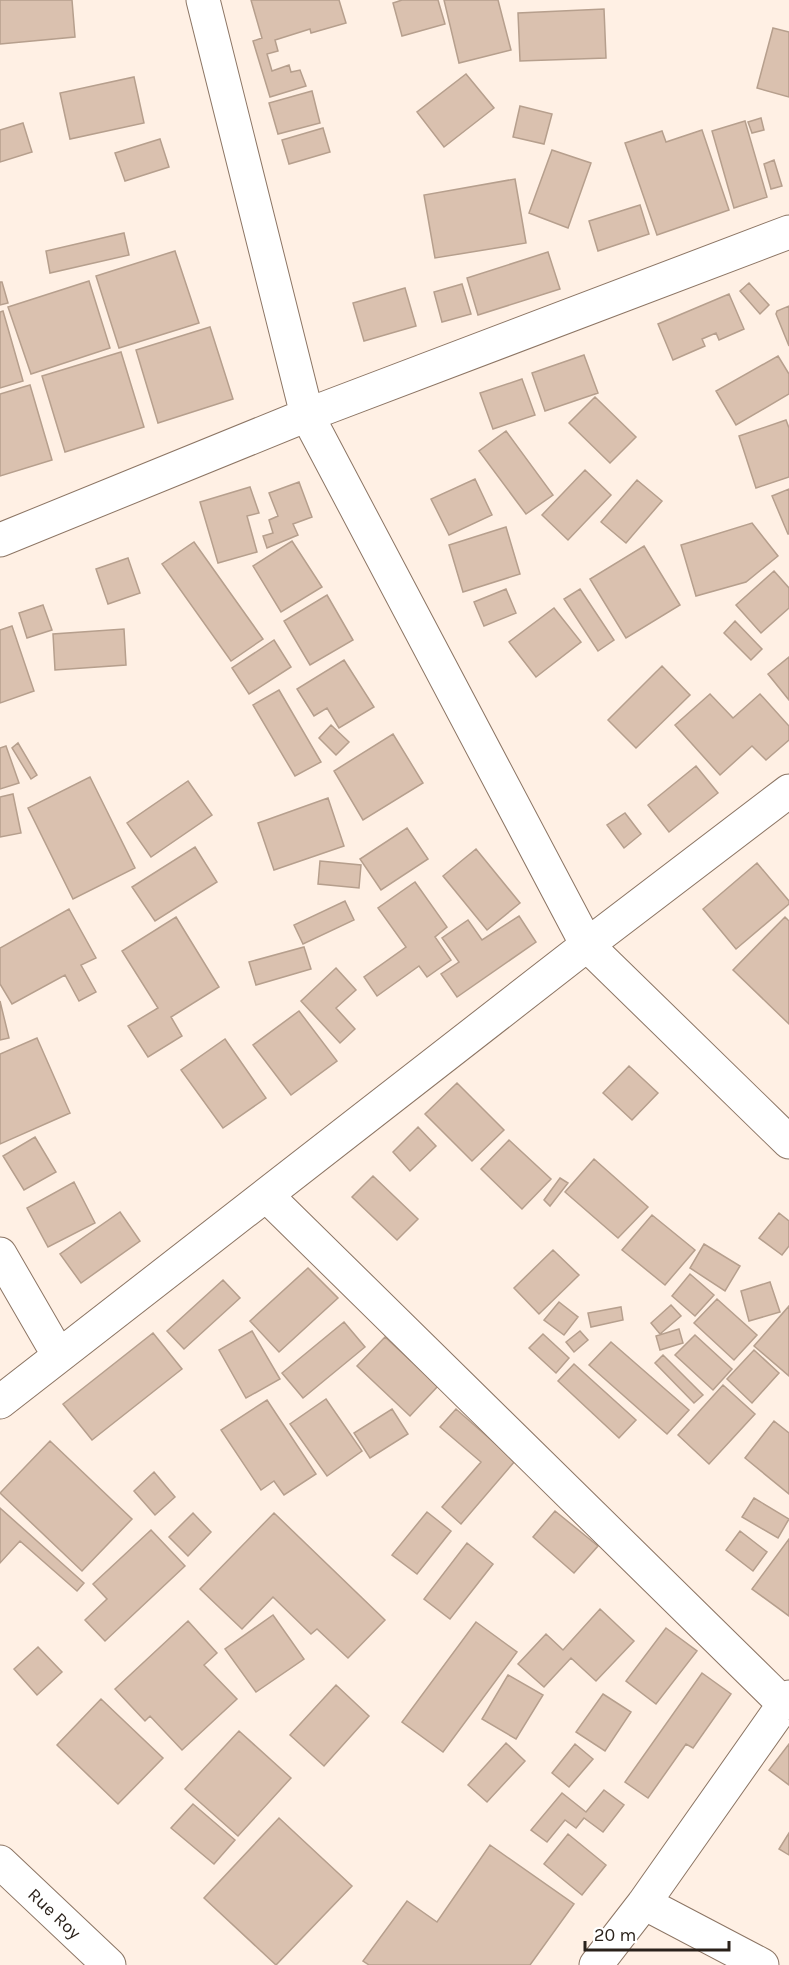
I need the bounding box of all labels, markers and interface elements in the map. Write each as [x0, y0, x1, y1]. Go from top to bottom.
street label: Rue Roy [23, 1883, 86, 1944]
scale bar [585, 1914, 729, 1952]
text: 20 m [594, 1924, 636, 1946]

